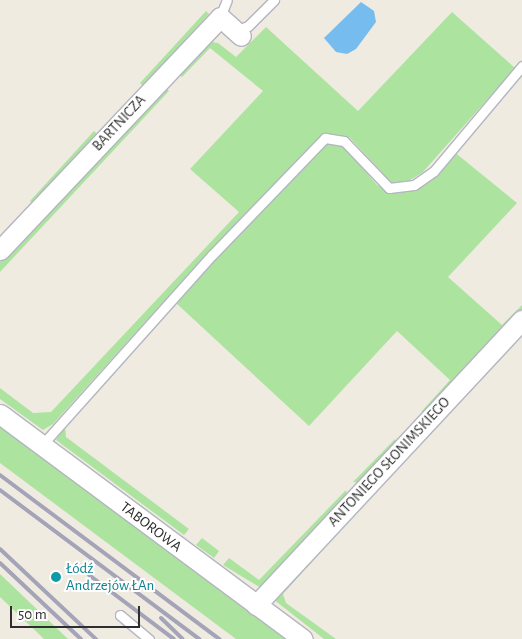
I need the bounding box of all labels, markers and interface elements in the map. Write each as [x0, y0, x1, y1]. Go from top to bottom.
street label: BARTNICZA [88, 91, 150, 155]
street label: ANTONIEGO SŁONIMSKIEGO [324, 393, 454, 531]
street label: TABOROWA [117, 498, 185, 556]
place label: Łódź Andrzejów ŁAn [66, 559, 154, 594]
marker: Łódź Andrzejów ŁAn [50, 571, 62, 583]
scale bar [12, 596, 142, 628]
text: 50 m [18, 607, 47, 622]

